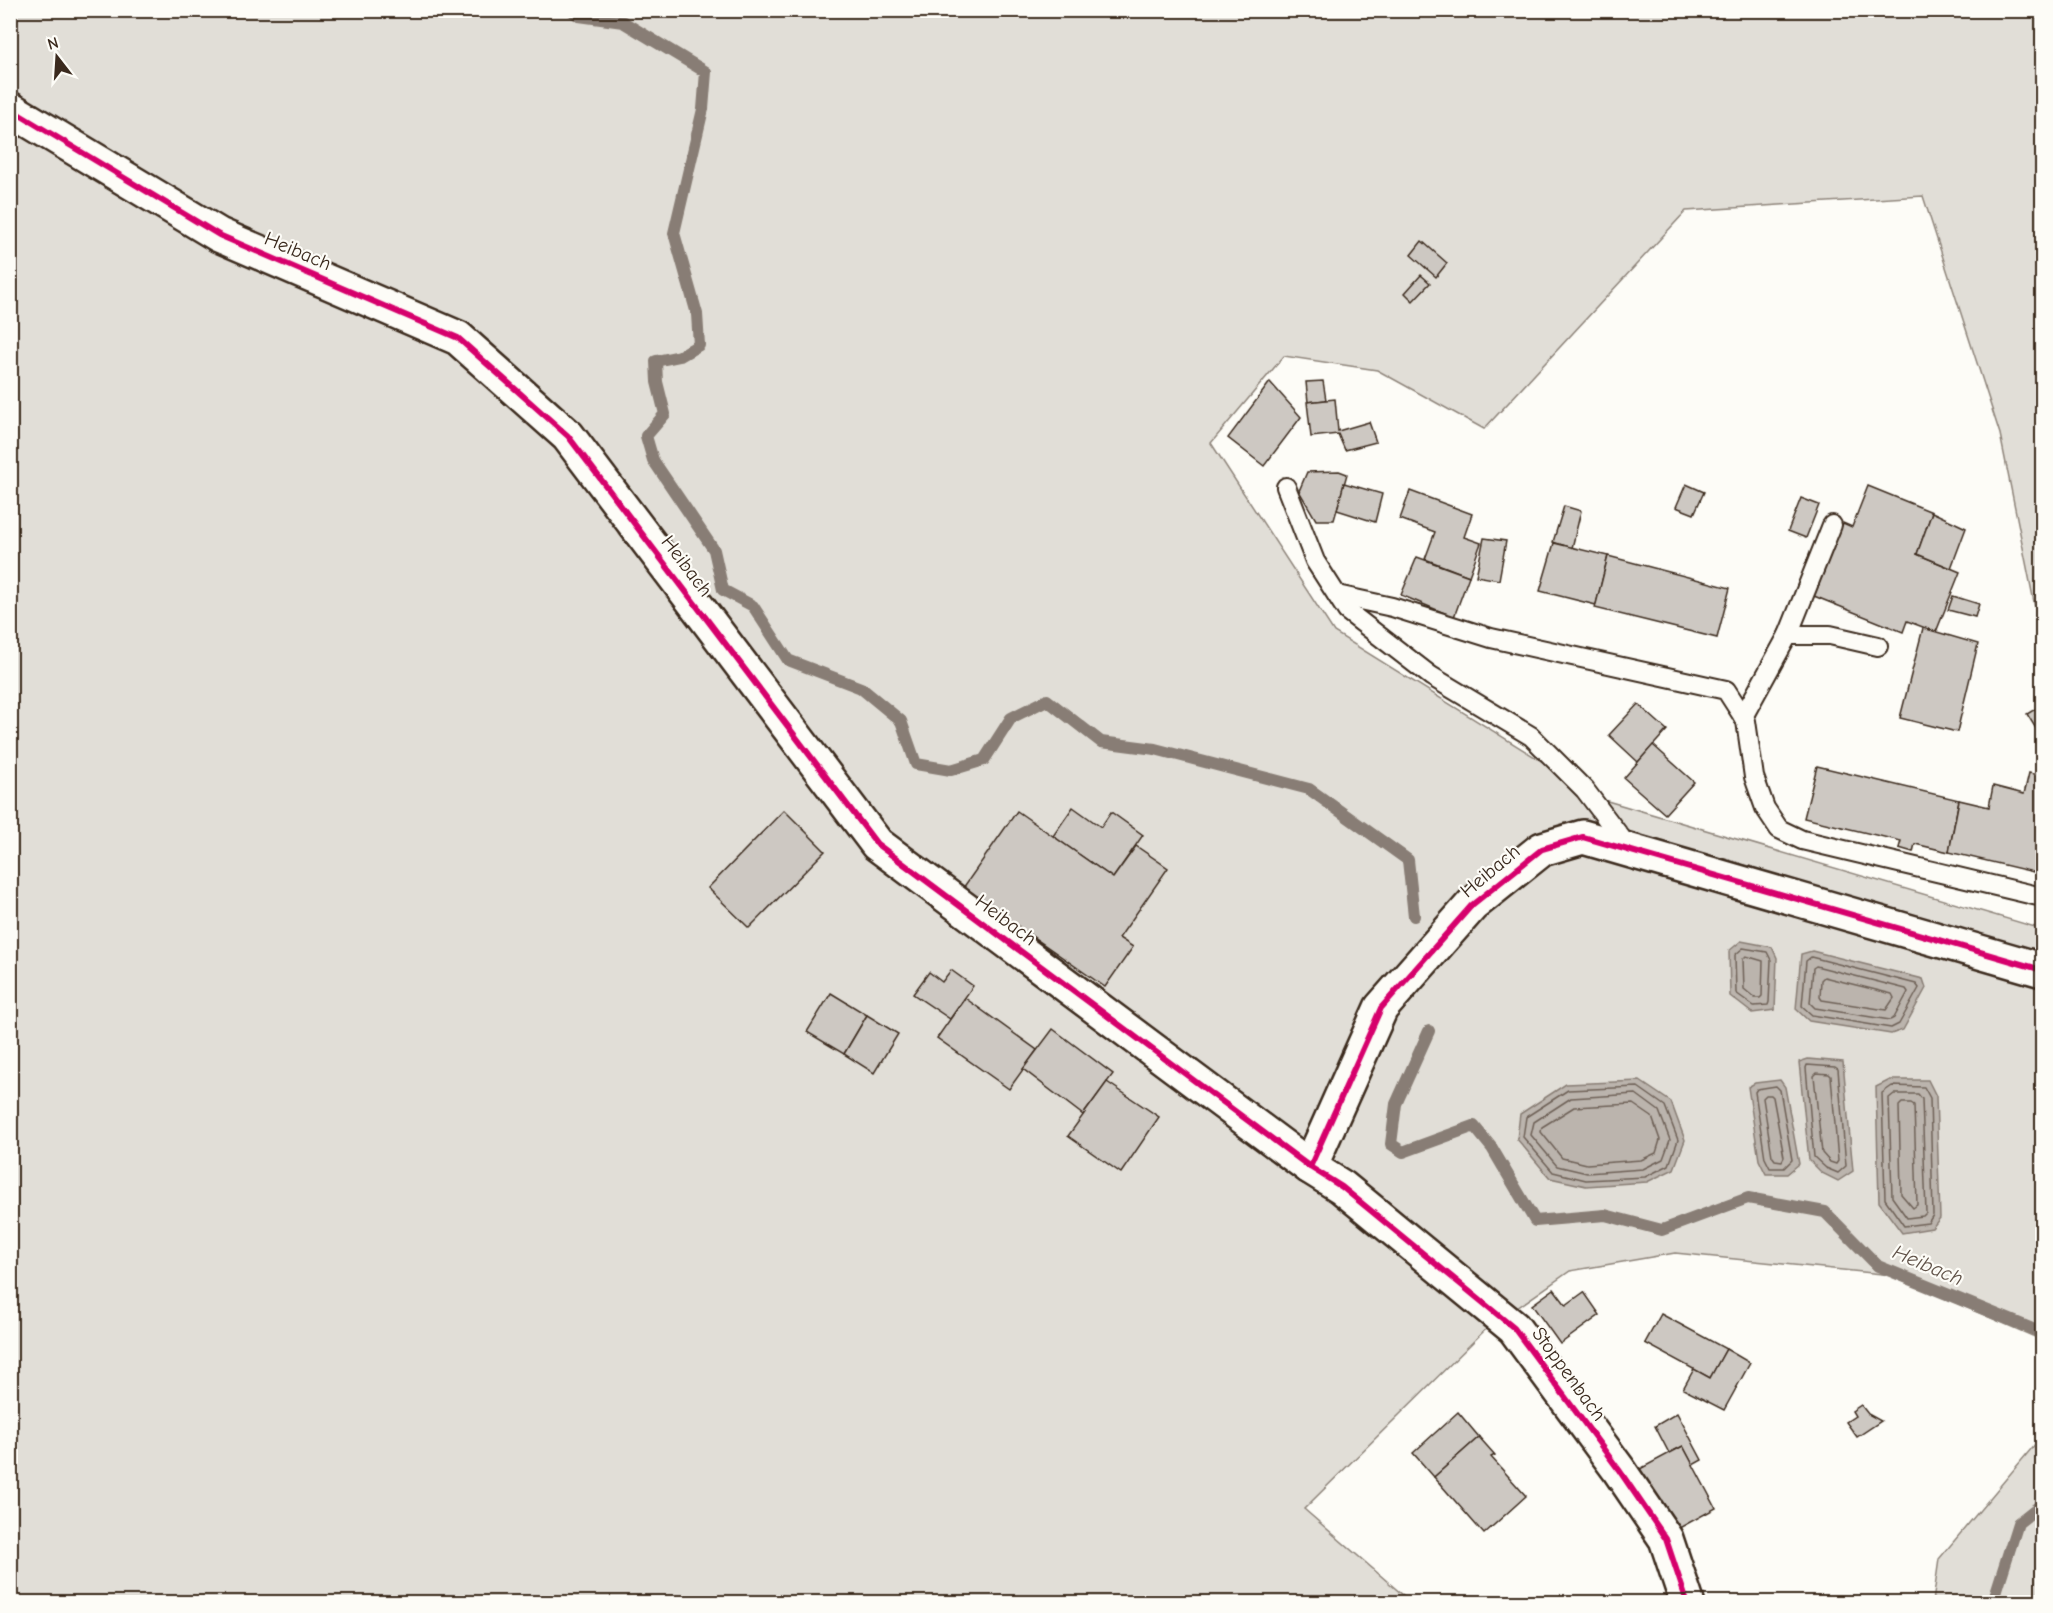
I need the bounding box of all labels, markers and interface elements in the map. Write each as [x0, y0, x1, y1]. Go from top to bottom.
north arrow [27, 27, 87, 87]
text: N [45, 33, 61, 54]
street label: Heibach [261, 227, 335, 275]
street label: Heibach [657, 531, 717, 601]
street label: Heibach [1456, 840, 1524, 902]
street label: Heibach [971, 890, 1041, 950]
water label: Heibach [1889, 1239, 1967, 1291]
street label: Stoppenbach [1527, 1323, 1611, 1425]

